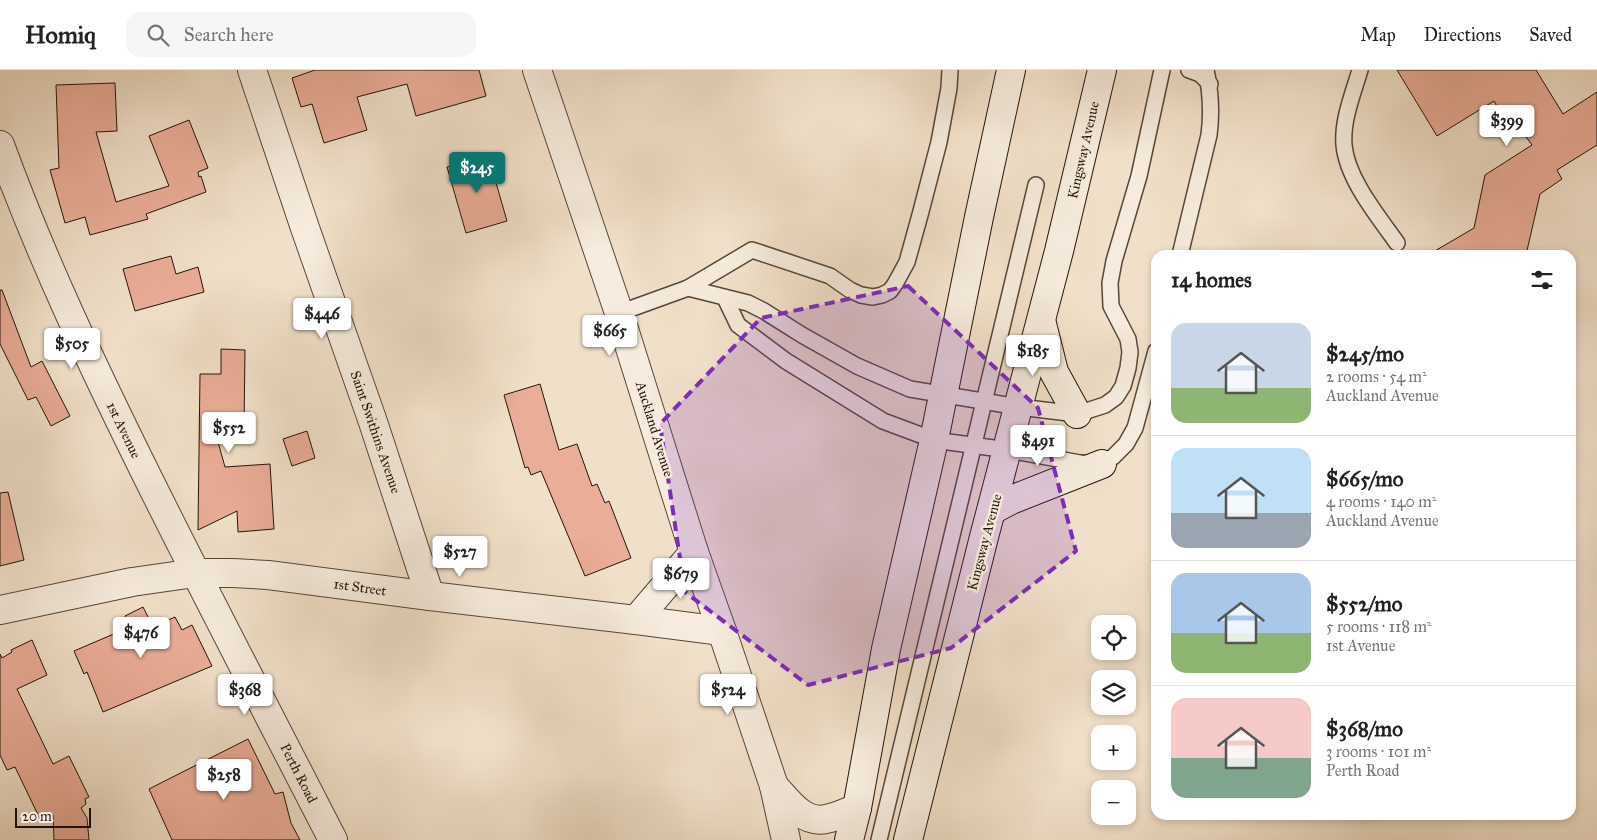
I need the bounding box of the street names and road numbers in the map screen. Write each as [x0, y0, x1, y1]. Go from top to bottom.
street label: Kingsway Avenue [1064, 100, 1103, 200]
street label: Saint Swithins Avenue [347, 369, 405, 496]
street label: Auckland Avenue [632, 379, 677, 479]
street label: 1st Avenue [103, 399, 145, 461]
street label: Kingsway Avenue [963, 492, 1006, 592]
street label: 1st Street [332, 575, 388, 600]
street label: Perth Road [276, 741, 321, 806]

